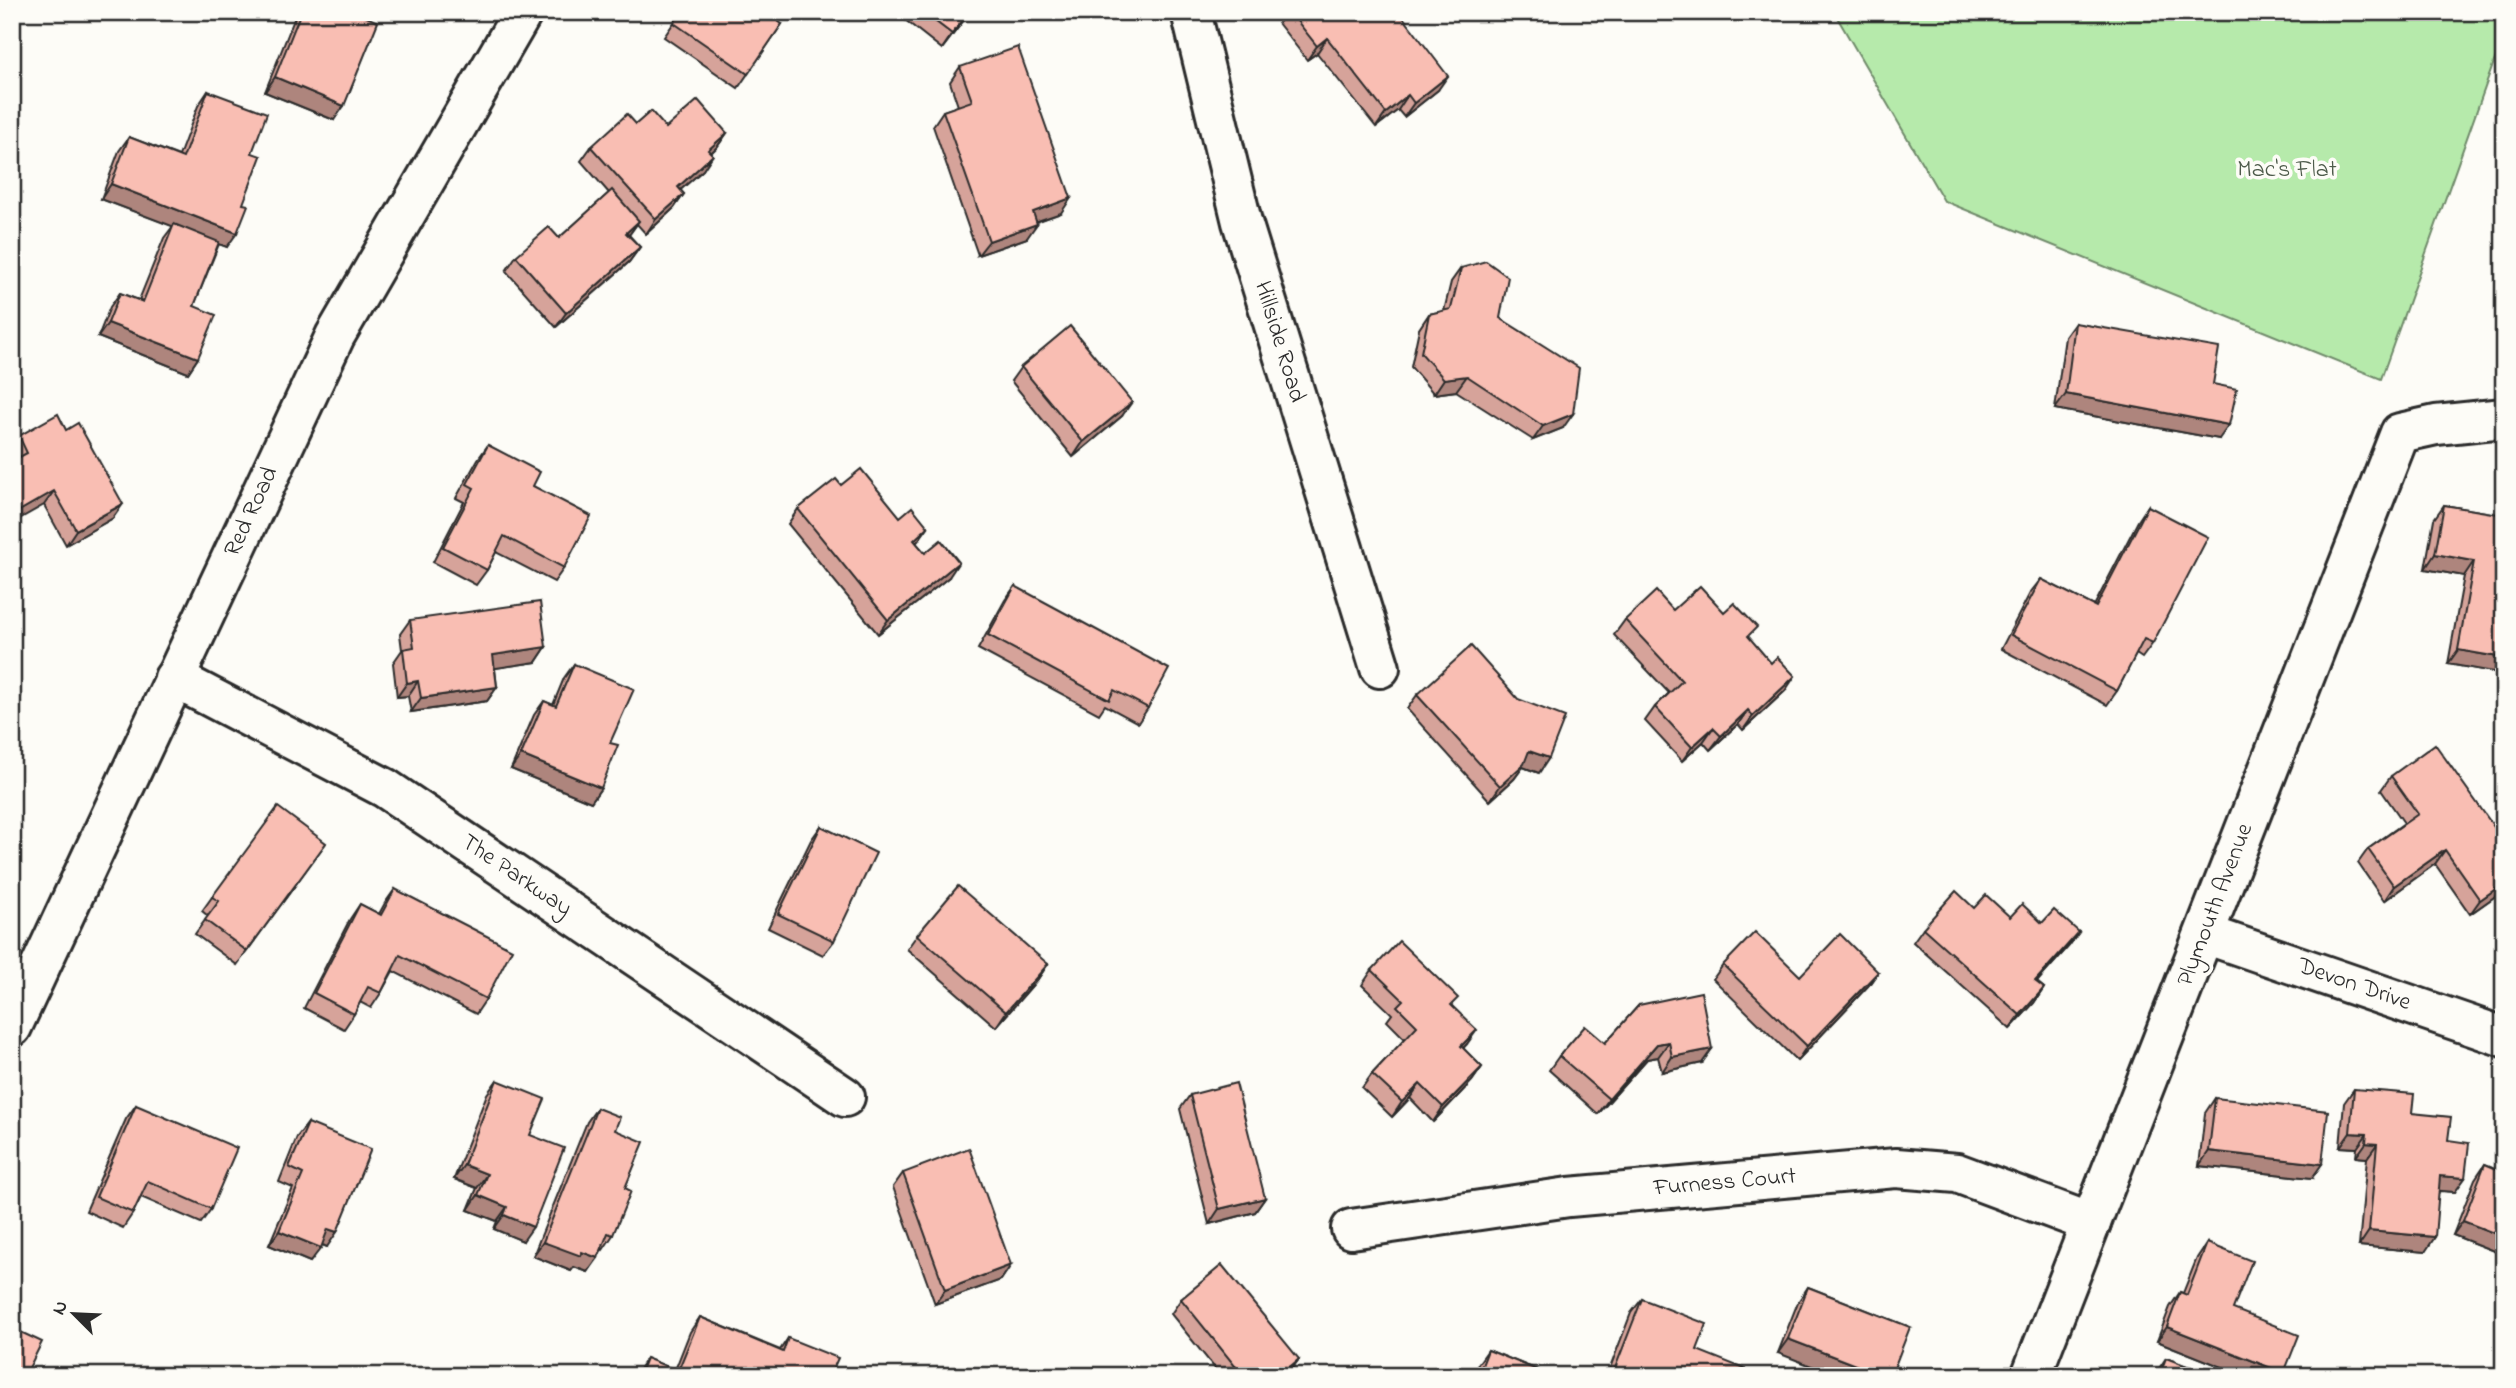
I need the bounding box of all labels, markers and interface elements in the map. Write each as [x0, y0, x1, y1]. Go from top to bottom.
park label: Mac's Flat [2237, 153, 2337, 188]
street label: Hillside Road [1244, 277, 1314, 408]
street label: Red Road [216, 461, 288, 563]
street label: Plymouth Avenue [2169, 818, 2264, 992]
street label: The Parkway [453, 826, 579, 927]
street label: Devon Drive [2292, 949, 2416, 1021]
street label: Furness Court [1651, 1159, 1798, 1207]
north arrow [38, 1280, 108, 1350]
text: N [46, 1297, 76, 1319]

